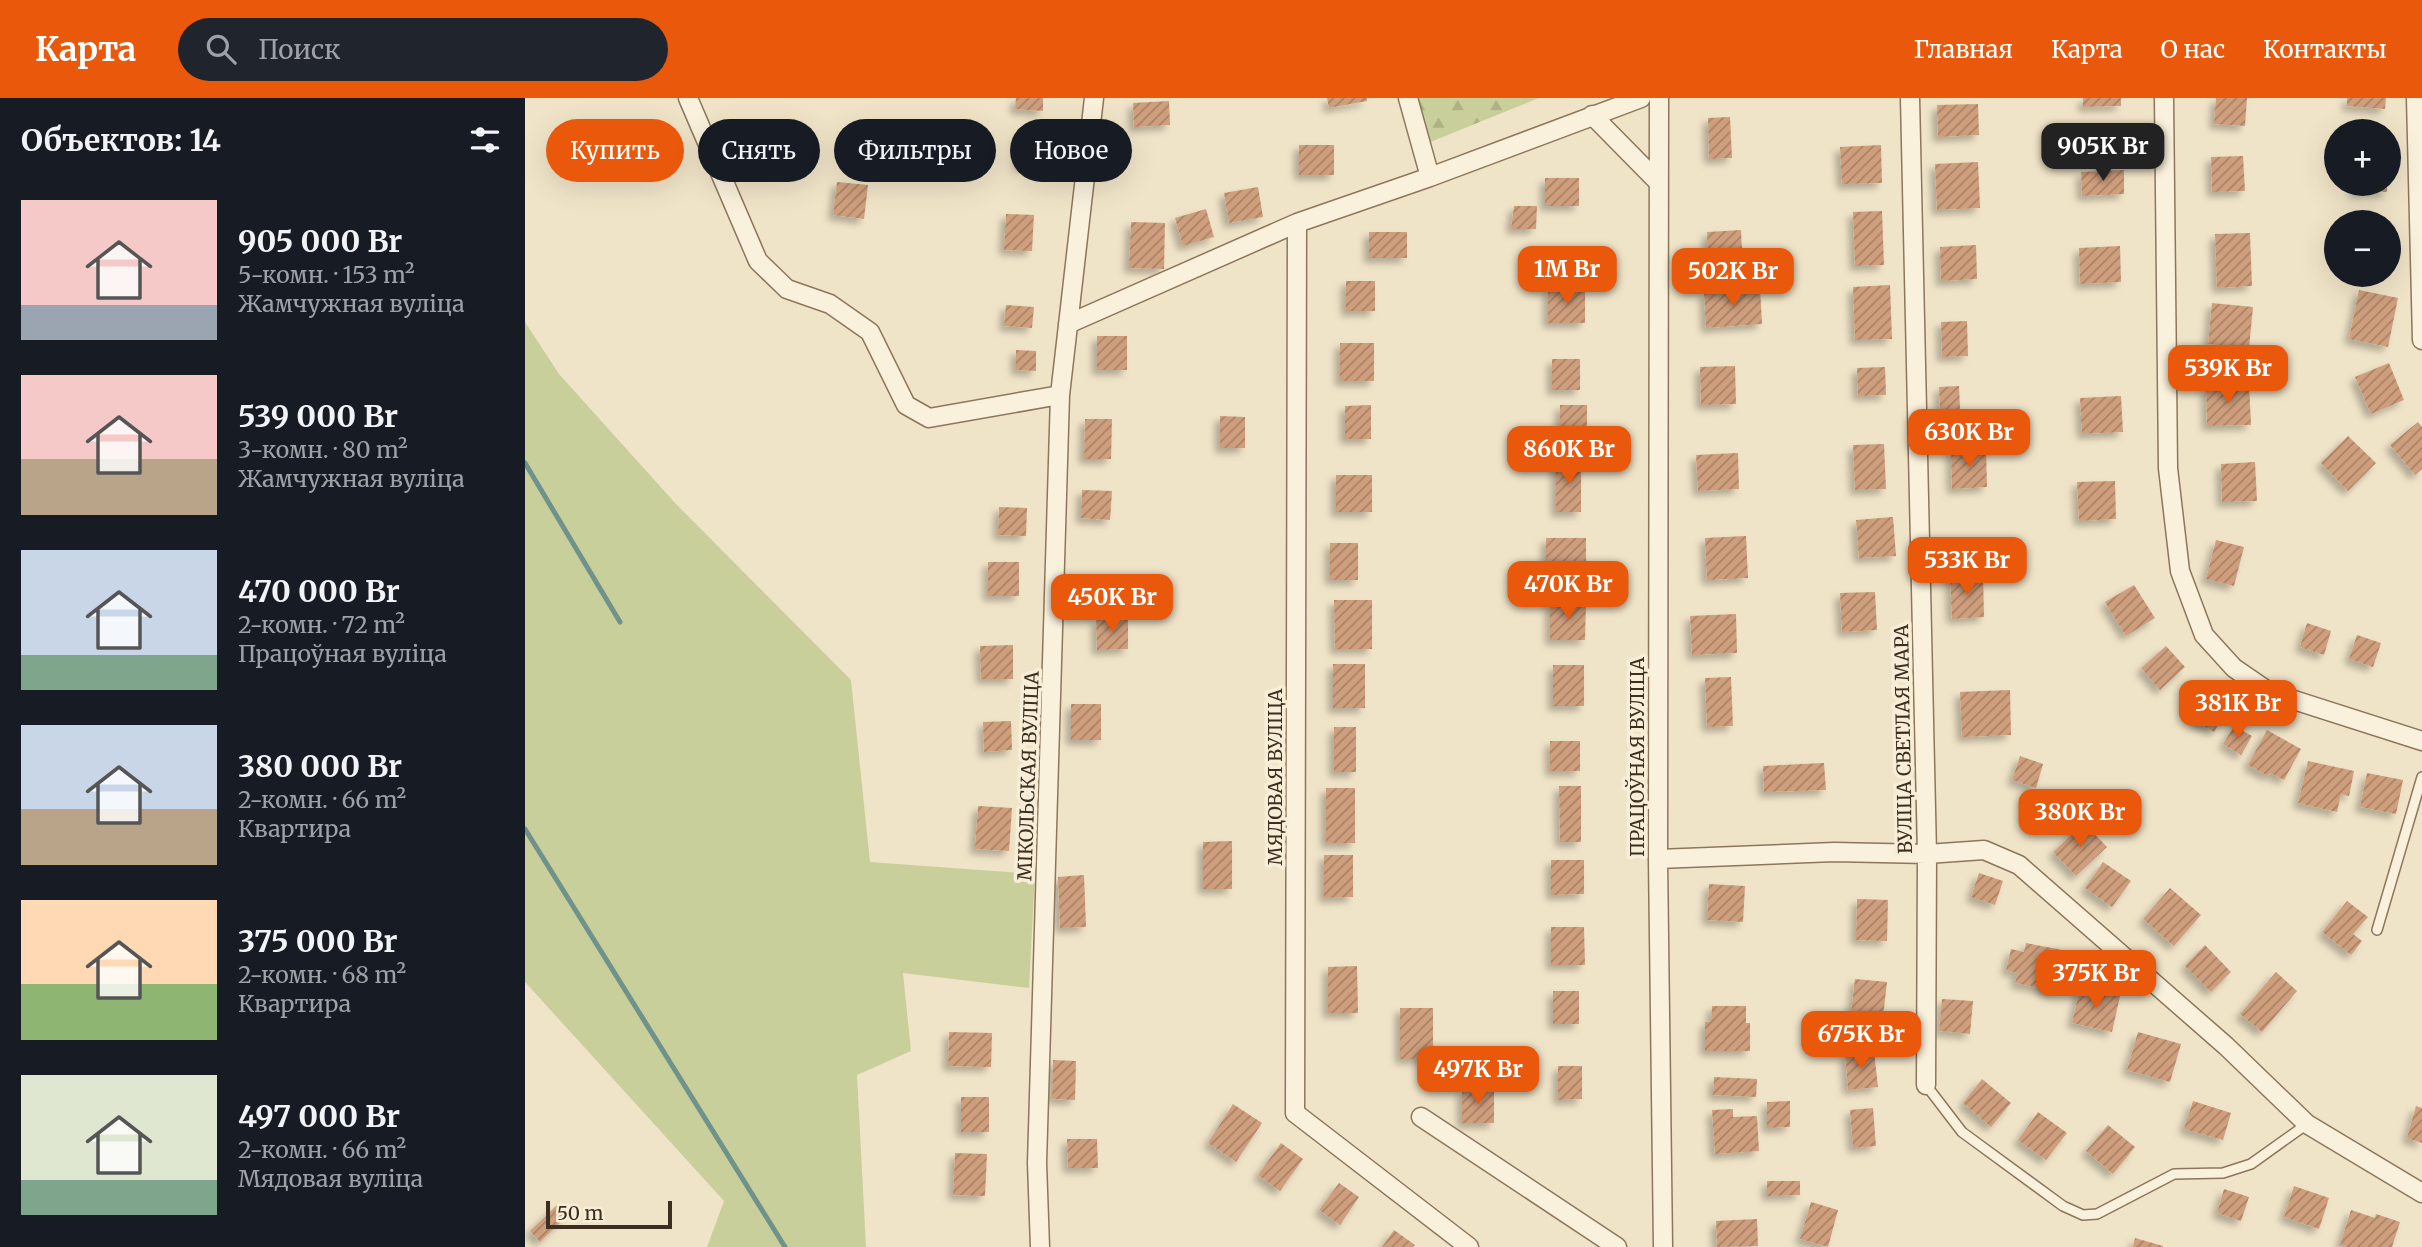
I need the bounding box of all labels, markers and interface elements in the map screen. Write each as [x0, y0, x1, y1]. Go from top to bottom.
search box [178, 18, 668, 81]
text: Карта [35, 29, 136, 70]
icon: search [202, 30, 240, 68]
text: Поиск [258, 33, 341, 66]
text: Главная [1914, 34, 2013, 65]
text: Карта [2051, 34, 2123, 65]
text: О нас [2161, 34, 2225, 65]
text: Контакты [2263, 34, 2387, 65]
chip: Купить [546, 119, 684, 182]
chip: Снять [698, 119, 820, 182]
chip: Фильтры [834, 119, 996, 182]
chip: Новое [1010, 119, 1132, 182]
map controls [2324, 119, 2401, 287]
button: + [2324, 119, 2401, 196]
text: Объектов: 14 [21, 121, 221, 159]
icon: filters [466, 121, 504, 159]
pin: 905K Br [2038, 123, 2168, 183]
text: 905K Br [2057, 131, 2149, 160]
button: − [2324, 210, 2401, 287]
text: 905 000 Br [238, 222, 402, 260]
icon: home [77, 228, 161, 312]
pin: 1M Br [1518, 246, 1616, 306]
pin: 502K Br [1668, 248, 1798, 308]
text: 1M Br [1534, 254, 1600, 283]
text: 502K Br [1688, 256, 1778, 285]
text: 5-комн. · 153 m² [238, 260, 415, 289]
text: Жамчужная вуліца [238, 289, 465, 318]
pin: 539K Br [2163, 345, 2293, 405]
text: 539K Br [2184, 353, 2272, 382]
text: 539 000 Br [238, 397, 398, 435]
icon: home [77, 403, 161, 487]
pin: 630K Br [1904, 410, 2034, 469]
text: 630K Br [1924, 417, 2014, 446]
pin: 860K Br [1504, 426, 1634, 486]
text: 860K Br [1523, 434, 1615, 463]
text: 3-комн. · 80 m² [238, 435, 408, 464]
text: Жамчужная вуліца [238, 464, 465, 493]
pin: 533K Br [1902, 538, 2032, 597]
text: 533K Br [1924, 545, 2010, 574]
pin: 470K Br [1503, 561, 1633, 621]
text: 470K Br [1523, 569, 1613, 598]
text: 470 000 Br [238, 572, 400, 610]
pin: 450K Br [1047, 574, 1177, 634]
icon: home [77, 578, 161, 662]
text: 450K Br [1067, 582, 1157, 611]
text: 2-комн. · 72 m² [238, 610, 405, 639]
street label: ВУЛІЦА СВЕТЛАЯ МАРА [1889, 623, 1917, 854]
text: Працоўная вуліца [238, 639, 447, 668]
street label: ПРАЦОЎНАЯ ВУЛІЦА [1625, 656, 1649, 857]
street label: МІКОЛЬСКАЯ ВУЛІЦА [1012, 670, 1044, 881]
pin: 381K Br [2173, 680, 2303, 740]
street label: МЯДОВАЯ ВУЛІЦА [1263, 688, 1287, 865]
text: 381K Br [2195, 688, 2281, 717]
text: 380 000 Br [238, 747, 402, 785]
icon: home [77, 753, 161, 837]
text: 2-комн. · 66 m² [238, 785, 406, 814]
pin: 380K Br [2015, 790, 2145, 849]
text: 380K Br [2035, 797, 2125, 826]
text: Квартира [238, 814, 351, 843]
text: 375 000 Br [238, 922, 398, 960]
icon: home [77, 928, 161, 1012]
pin: 375K Br [2031, 950, 2161, 1010]
text: 375K Br [2052, 958, 2140, 987]
text: 2-комн. · 68 m² [238, 960, 406, 989]
text: Квартира [238, 989, 351, 1018]
pin: 675K Br [1796, 1012, 1926, 1071]
text: 675K Br [1817, 1019, 1905, 1048]
pin: 497K Br [1413, 1046, 1543, 1106]
text: 497K Br [1433, 1054, 1523, 1083]
text: 497 000 Br [238, 1097, 400, 1135]
icon: home [77, 1103, 161, 1187]
text: 2-комн. · 66 m² [238, 1135, 406, 1164]
text: Мядовая вуліца [238, 1164, 423, 1193]
scale bar [546, 1198, 672, 1230]
text: 50 m [557, 1201, 603, 1225]

